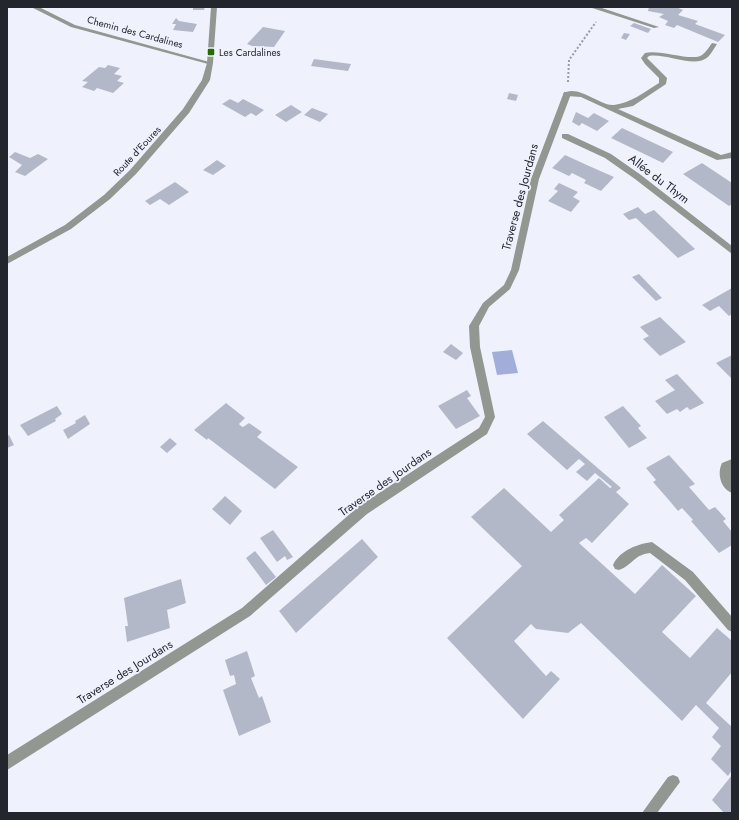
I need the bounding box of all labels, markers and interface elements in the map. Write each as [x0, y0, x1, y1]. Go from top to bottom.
street label: Chemin des Cardalines [85, 12, 185, 52]
place label: Les Cardalines [219, 45, 281, 60]
marker: Les Cardalines [206, 47, 216, 57]
street label: Route d'Eoures [110, 122, 164, 180]
street label: Traverse des Jourdans [497, 142, 543, 252]
street label: Allée du Thym [625, 150, 693, 208]
street label: Traverse des Jourdans [335, 443, 435, 521]
street label: Traverse des Jourdans [74, 635, 176, 709]

